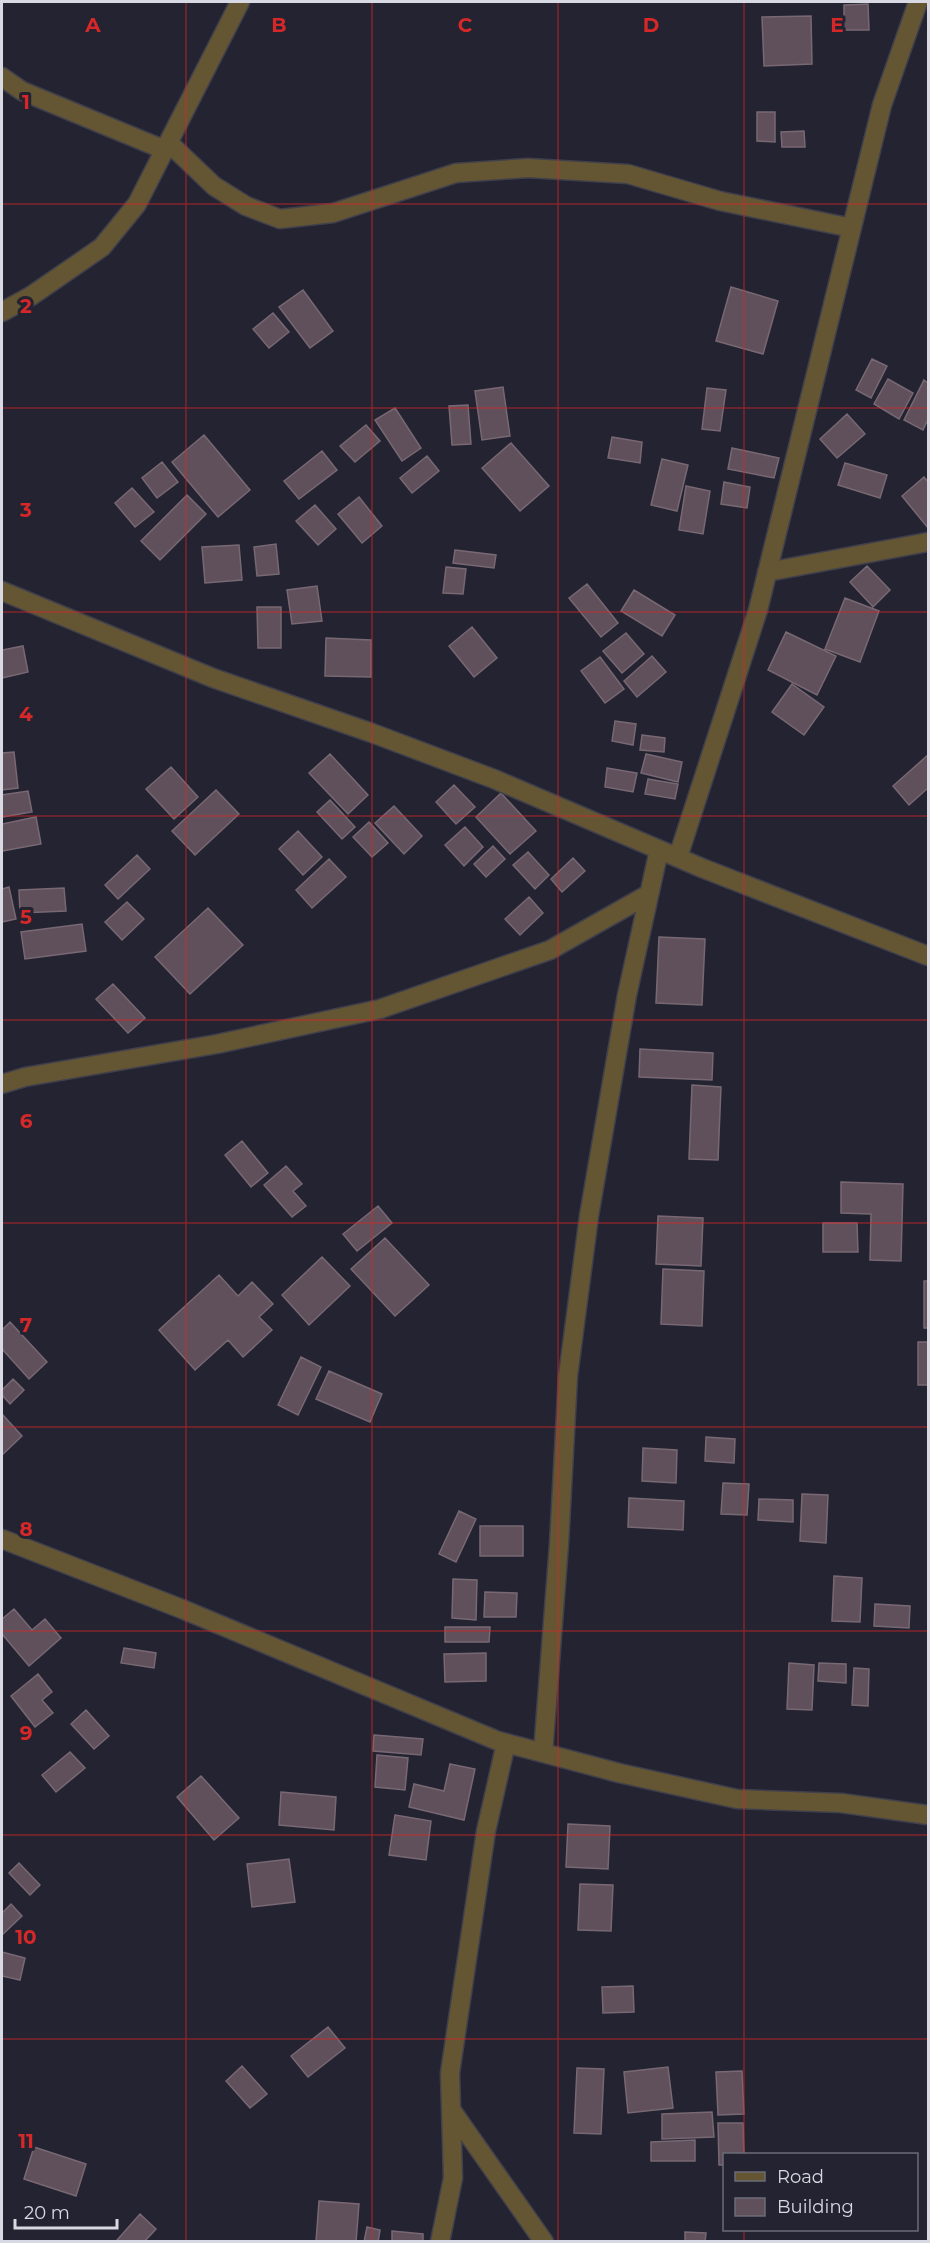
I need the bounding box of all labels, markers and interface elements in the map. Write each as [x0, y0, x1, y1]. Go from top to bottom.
text: A [84, 13, 101, 37]
text: B [271, 13, 287, 37]
text: C [458, 13, 473, 37]
text: D [643, 13, 659, 37]
text: E [830, 13, 844, 37]
text: 1 [22, 90, 30, 114]
text: 2 [20, 294, 32, 318]
text: 3 [19, 498, 32, 522]
text: 4 [19, 702, 33, 726]
text: 5 [20, 905, 32, 929]
text: 6 [20, 1109, 33, 1133]
text: 7 [20, 1313, 32, 1337]
text: 8 [19, 1517, 33, 1541]
text: 9 [20, 1721, 32, 1745]
text: 10 [15, 1925, 37, 1949]
text: 11 [18, 2129, 34, 2153]
legend [723, 2153, 918, 2231]
text: Road [777, 2166, 824, 2188]
scale bar [15, 2192, 117, 2230]
text: Building [777, 2196, 854, 2218]
text: 20 m [24, 2202, 70, 2224]

